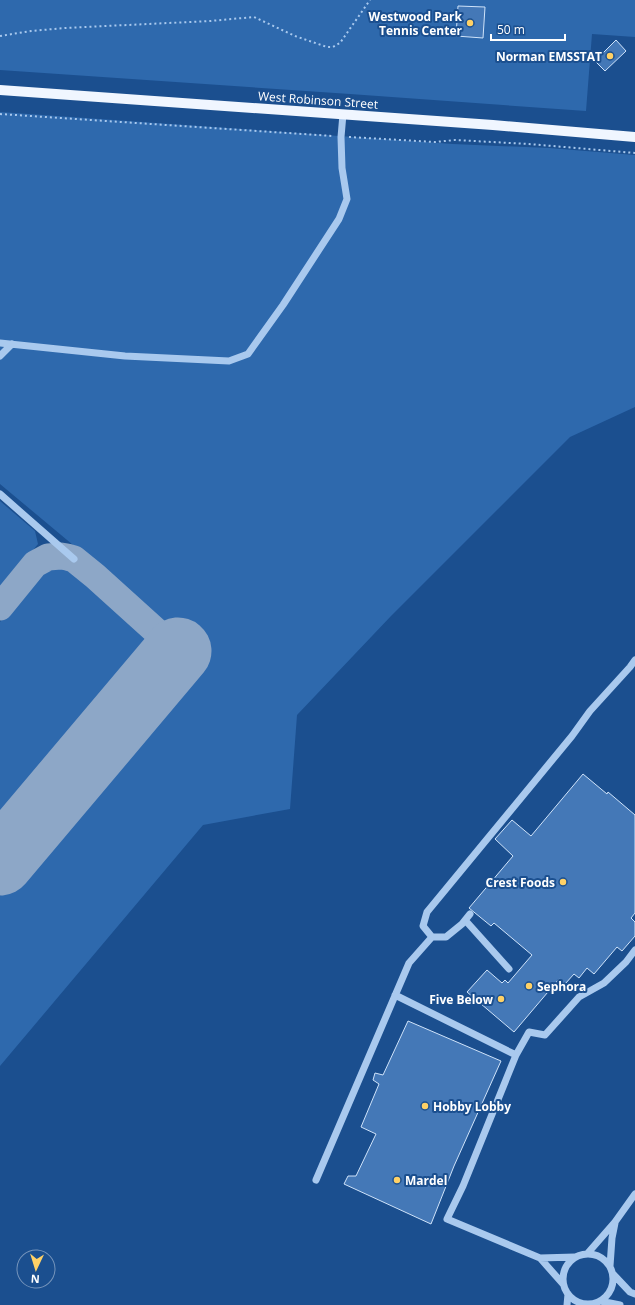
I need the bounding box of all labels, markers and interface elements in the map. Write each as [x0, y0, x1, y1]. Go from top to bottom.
place label: Westwood Park Tennis Center [369, 8, 463, 39]
scale bar [491, 16, 565, 42]
marker: Westwood Park Tennis Center [465, 18, 475, 28]
text: 50 m [497, 21, 525, 38]
place label: Norman EMSSTAT [496, 48, 602, 65]
marker: Norman EMSSTAT [605, 51, 615, 61]
street label: West Robinson Street [257, 87, 379, 113]
place label: Crest Foods [486, 874, 555, 891]
marker: Crest Foods [558, 877, 568, 887]
place label: Sephora [537, 978, 586, 995]
marker: Sephora [524, 981, 534, 991]
place label: Five Below [429, 991, 494, 1008]
marker: Five Below [496, 994, 506, 1004]
place label: Hobby Lobby [433, 1098, 511, 1115]
marker: Hobby Lobby [420, 1101, 430, 1111]
place label: Mardel [405, 1172, 447, 1189]
marker: Mardel [392, 1175, 402, 1185]
north arrow [16, 1249, 56, 1289]
text: N [30, 1272, 40, 1287]

